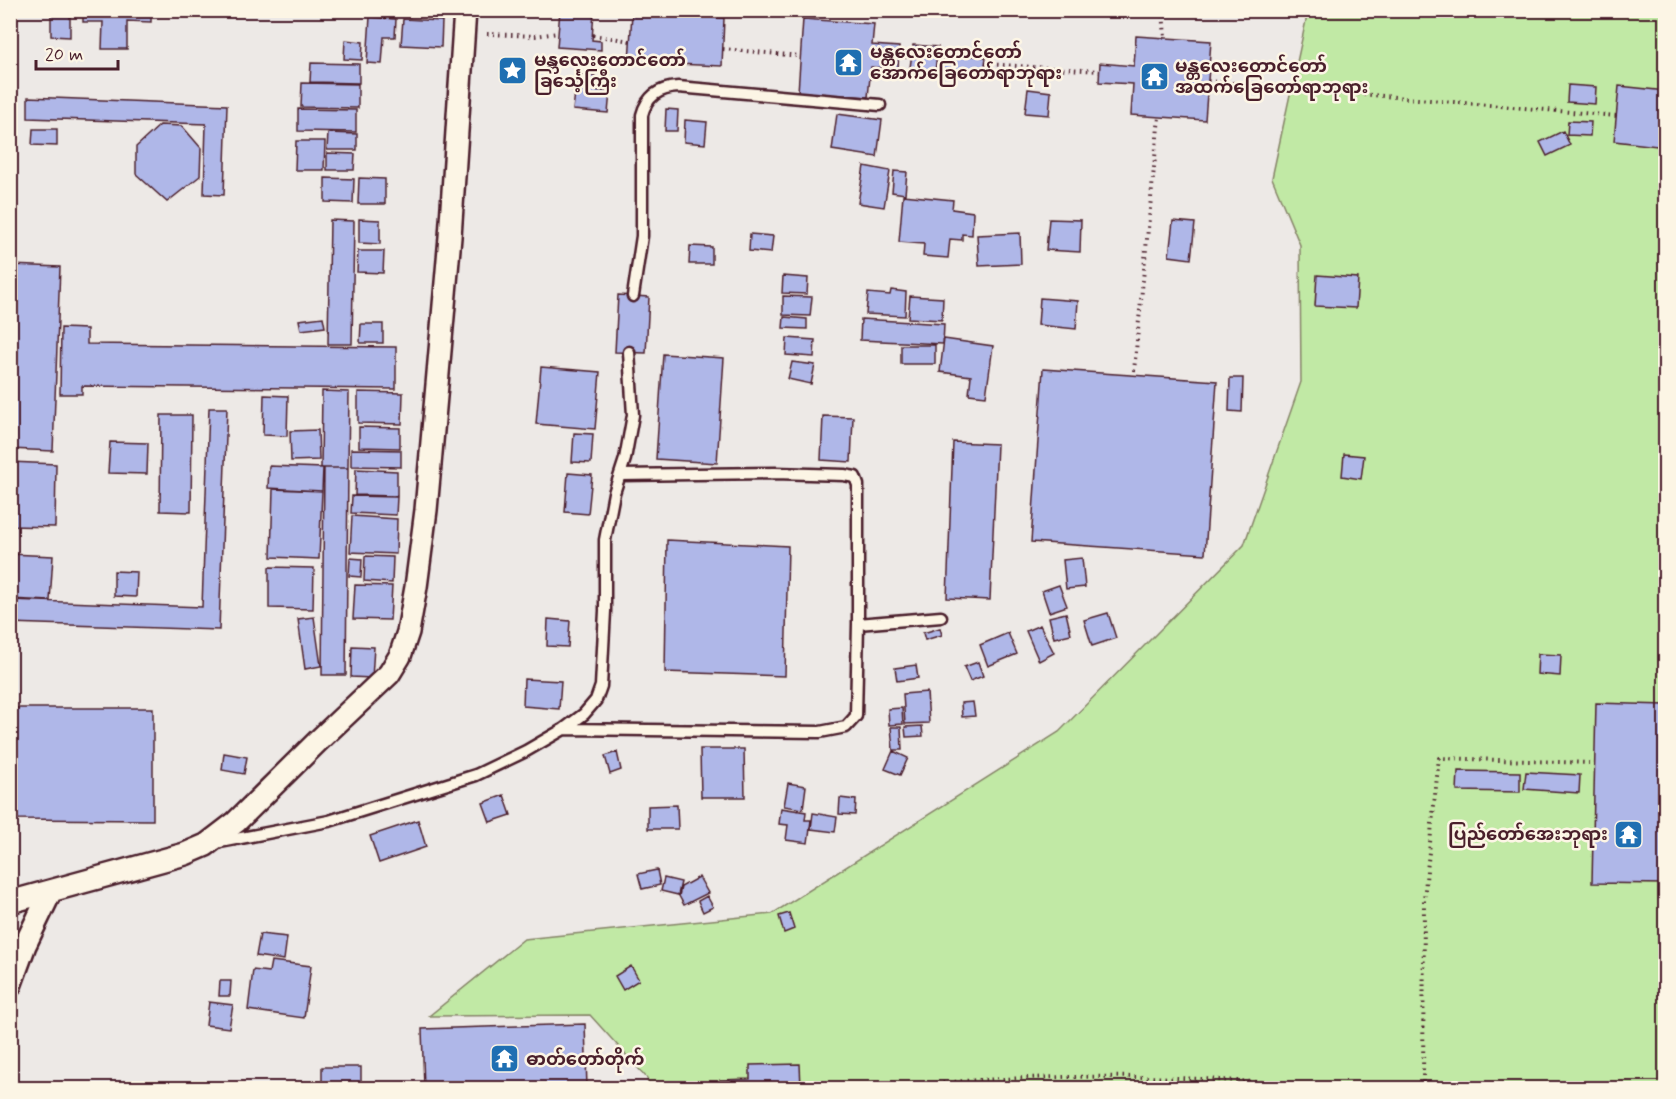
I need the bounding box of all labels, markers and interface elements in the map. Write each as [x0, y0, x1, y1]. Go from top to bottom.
scale bar [36, 33, 118, 71]
place label: မန္တ‌လေးတောင်တော် အောက်ခြေတော်ရာဘုရား‌ [870, 40, 1062, 87]
text: 20 m [45, 43, 83, 67]
temple icon: မန္တ‌လေးတောင်တော် အောက်ခြေတော်ရာဘုရား‌ [833, 46, 865, 78]
place label: မန္တလေးတောင်တော် ‌ခြင်္သေ့ကြီး [534, 48, 686, 95]
place icon: မန္တလေးတောင်တော် ‌ခြင်္သေ့ကြီး [497, 54, 529, 86]
place label: မန္တ‌လေးတောင်တော် အထက်ခြေတော်ရာဘုရား‌ [1175, 54, 1369, 101]
temple icon: မန္တ‌လေးတောင်တော် အထက်ခြေတော်ရာဘုရား‌ [1138, 60, 1170, 92]
temple icon: ပြည်တော်အေးဘုရား [1613, 818, 1645, 850]
place label: ပြည်တော်အေးဘုရား [1448, 822, 1608, 848]
temple icon: ဓာတ်တော်တိုက် [489, 1043, 521, 1075]
place label: ဓာတ်တော်တိုက် [526, 1047, 645, 1073]

